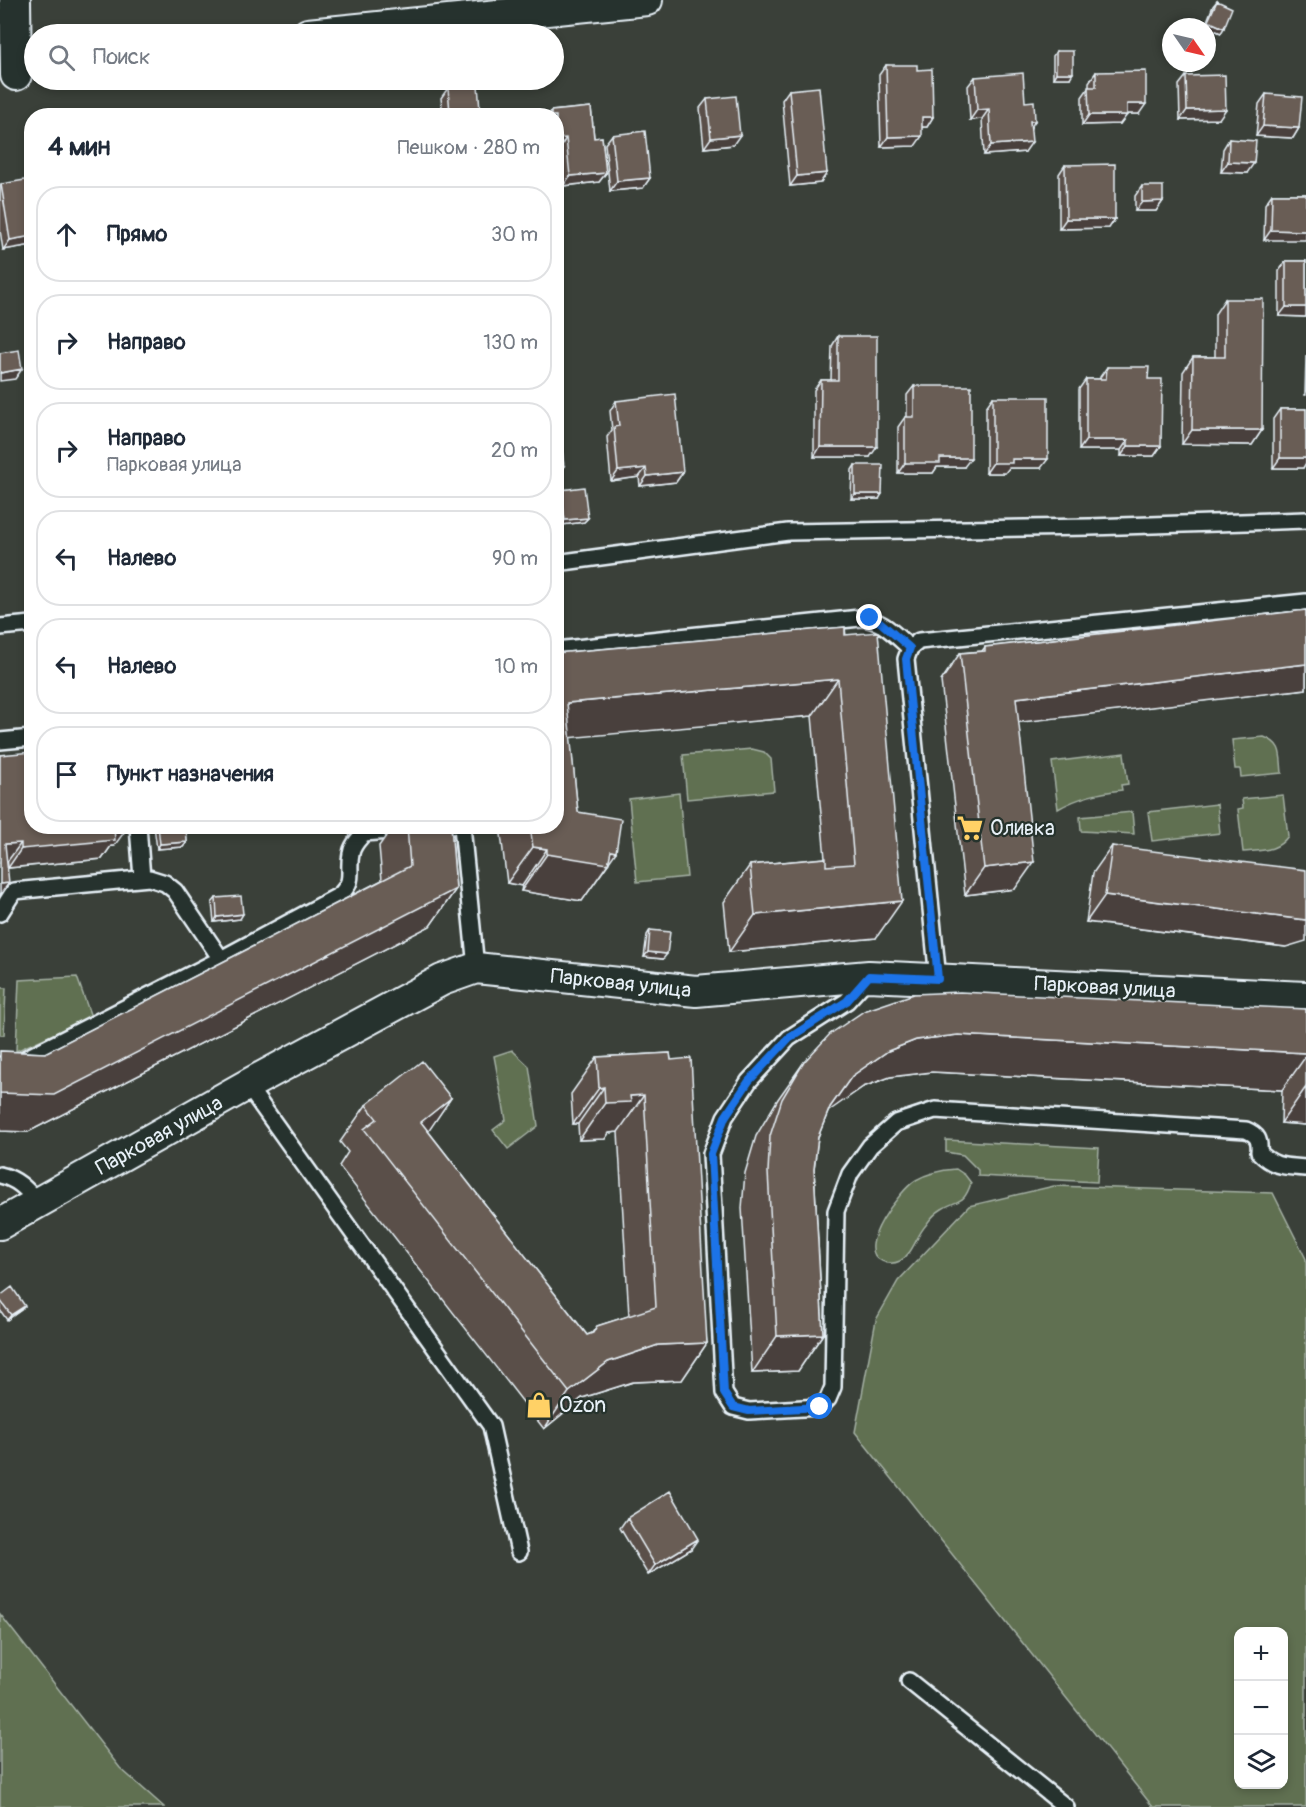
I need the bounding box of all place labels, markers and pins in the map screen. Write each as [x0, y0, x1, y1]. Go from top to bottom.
supermarket icon: Оливка [955, 813, 985, 843]
place label: Оливка [990, 815, 1055, 842]
shop icon: Ozon [524, 1390, 554, 1420]
place label: Ozon [559, 1392, 606, 1419]

